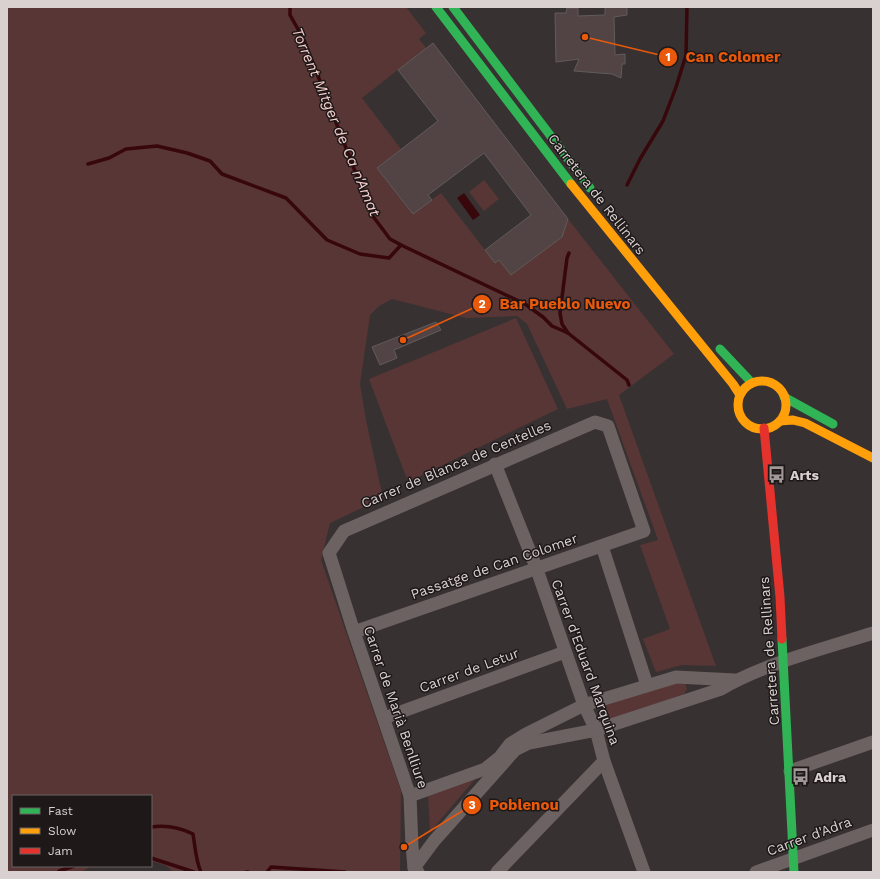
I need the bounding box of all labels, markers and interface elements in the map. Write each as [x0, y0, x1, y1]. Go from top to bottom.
water label: Torrent Mitger de Ca n'Amat [288, 25, 384, 220]
callout: Can Colomer [658, 44, 789, 71]
text: Can Colomer [686, 48, 781, 66]
text: 1 [665, 50, 671, 64]
street label: Carretera de Rellinars [545, 130, 649, 258]
callout: Bar Pueblo Nuevo [472, 290, 639, 317]
text: Bar Pueblo Nuevo [499, 295, 631, 313]
text: 2 [478, 297, 486, 311]
street label: Carrer de Blanca de Centelles [359, 417, 553, 511]
bus stop icon: Arts [767, 465, 787, 485]
place label: Arts [790, 467, 819, 483]
street label: Passatge de Can Colomer [408, 530, 580, 602]
street label: Carretera de Rellinars [756, 576, 782, 726]
street label: Carrer d'Eduard Marquina [549, 577, 623, 747]
street label: Carrer de Marià Benlliure [361, 624, 431, 790]
street label: Carrer de Letur [417, 644, 521, 695]
bus stop icon: Adra [791, 767, 811, 787]
place label: Adra [814, 769, 847, 785]
callout: Poblenou [462, 791, 567, 818]
legend [12, 795, 152, 867]
text: Poblenou [489, 796, 559, 814]
text: 3 [468, 798, 476, 812]
text: Fast [48, 804, 73, 818]
street label: Carrer d'Adra [764, 813, 854, 859]
text: Slow [48, 824, 76, 838]
text: Jam [48, 844, 73, 858]

